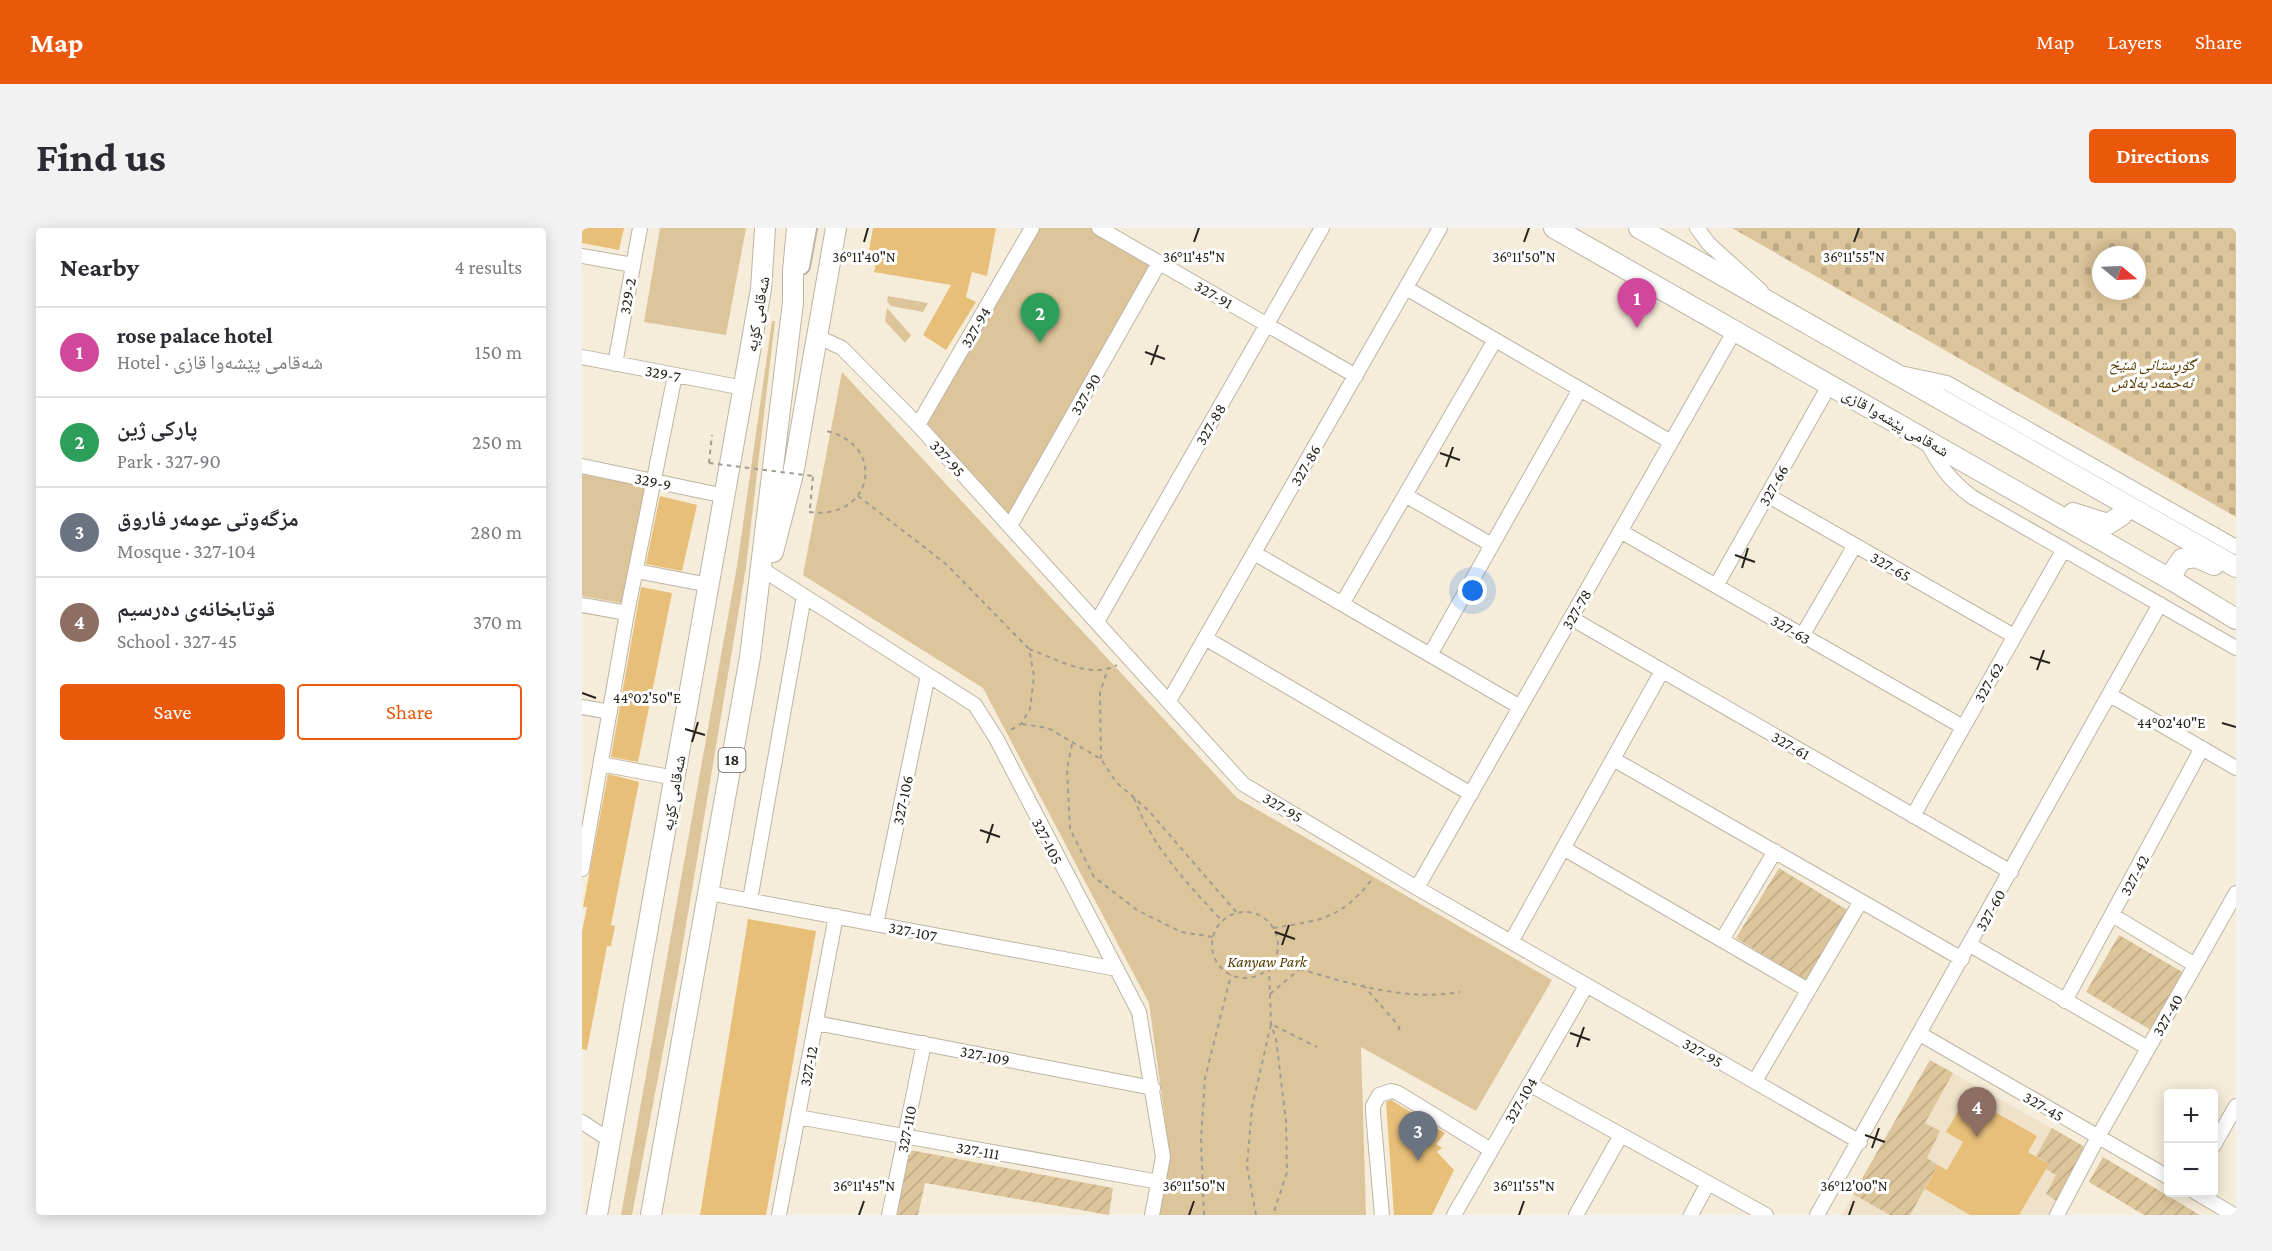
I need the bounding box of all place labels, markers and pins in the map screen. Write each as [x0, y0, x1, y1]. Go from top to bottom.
pin: 1 [1618, 279, 1656, 328]
pin: 2 [1020, 294, 1060, 343]
pin: 4 [1958, 1088, 1996, 1137]
pin: 3 [1398, 1112, 1438, 1161]

